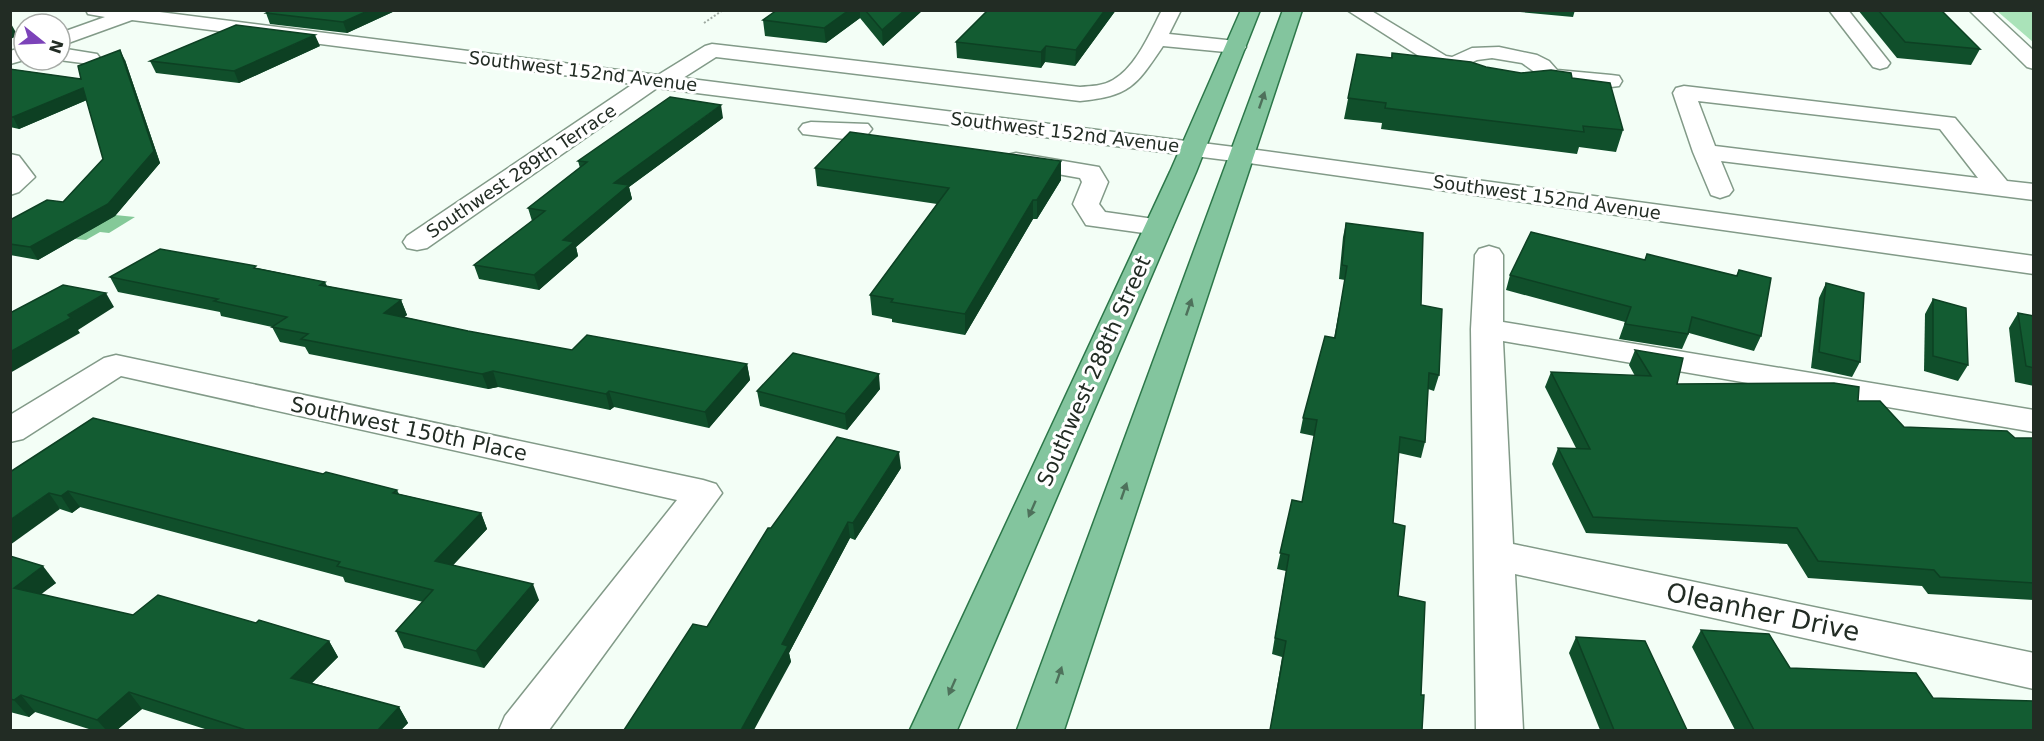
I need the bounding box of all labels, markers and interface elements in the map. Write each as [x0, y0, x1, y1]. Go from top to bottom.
north arrow [12, 12, 72, 72]
text: N [45, 37, 67, 56]
street label: Southwest 152nd Avenue [468, 47, 698, 95]
one-way arrow [1257, 91, 1267, 109]
street label: Southwest 289th Terrace [422, 100, 620, 242]
street label: Southwest 152nd Avenue [950, 108, 1180, 156]
street label: Southwest 152nd Avenue [1432, 171, 1662, 223]
street label: Southwest 288th Street [1032, 252, 1156, 490]
one-way arrow [1184, 298, 1194, 316]
street label: Southwest 150th Place [289, 392, 529, 466]
one-way arrow [1120, 482, 1130, 500]
one-way arrow [1027, 500, 1037, 518]
street label: Oleanher Drive [1664, 577, 1862, 647]
one-way arrow [1055, 666, 1065, 684]
one-way arrow [948, 678, 957, 695]

